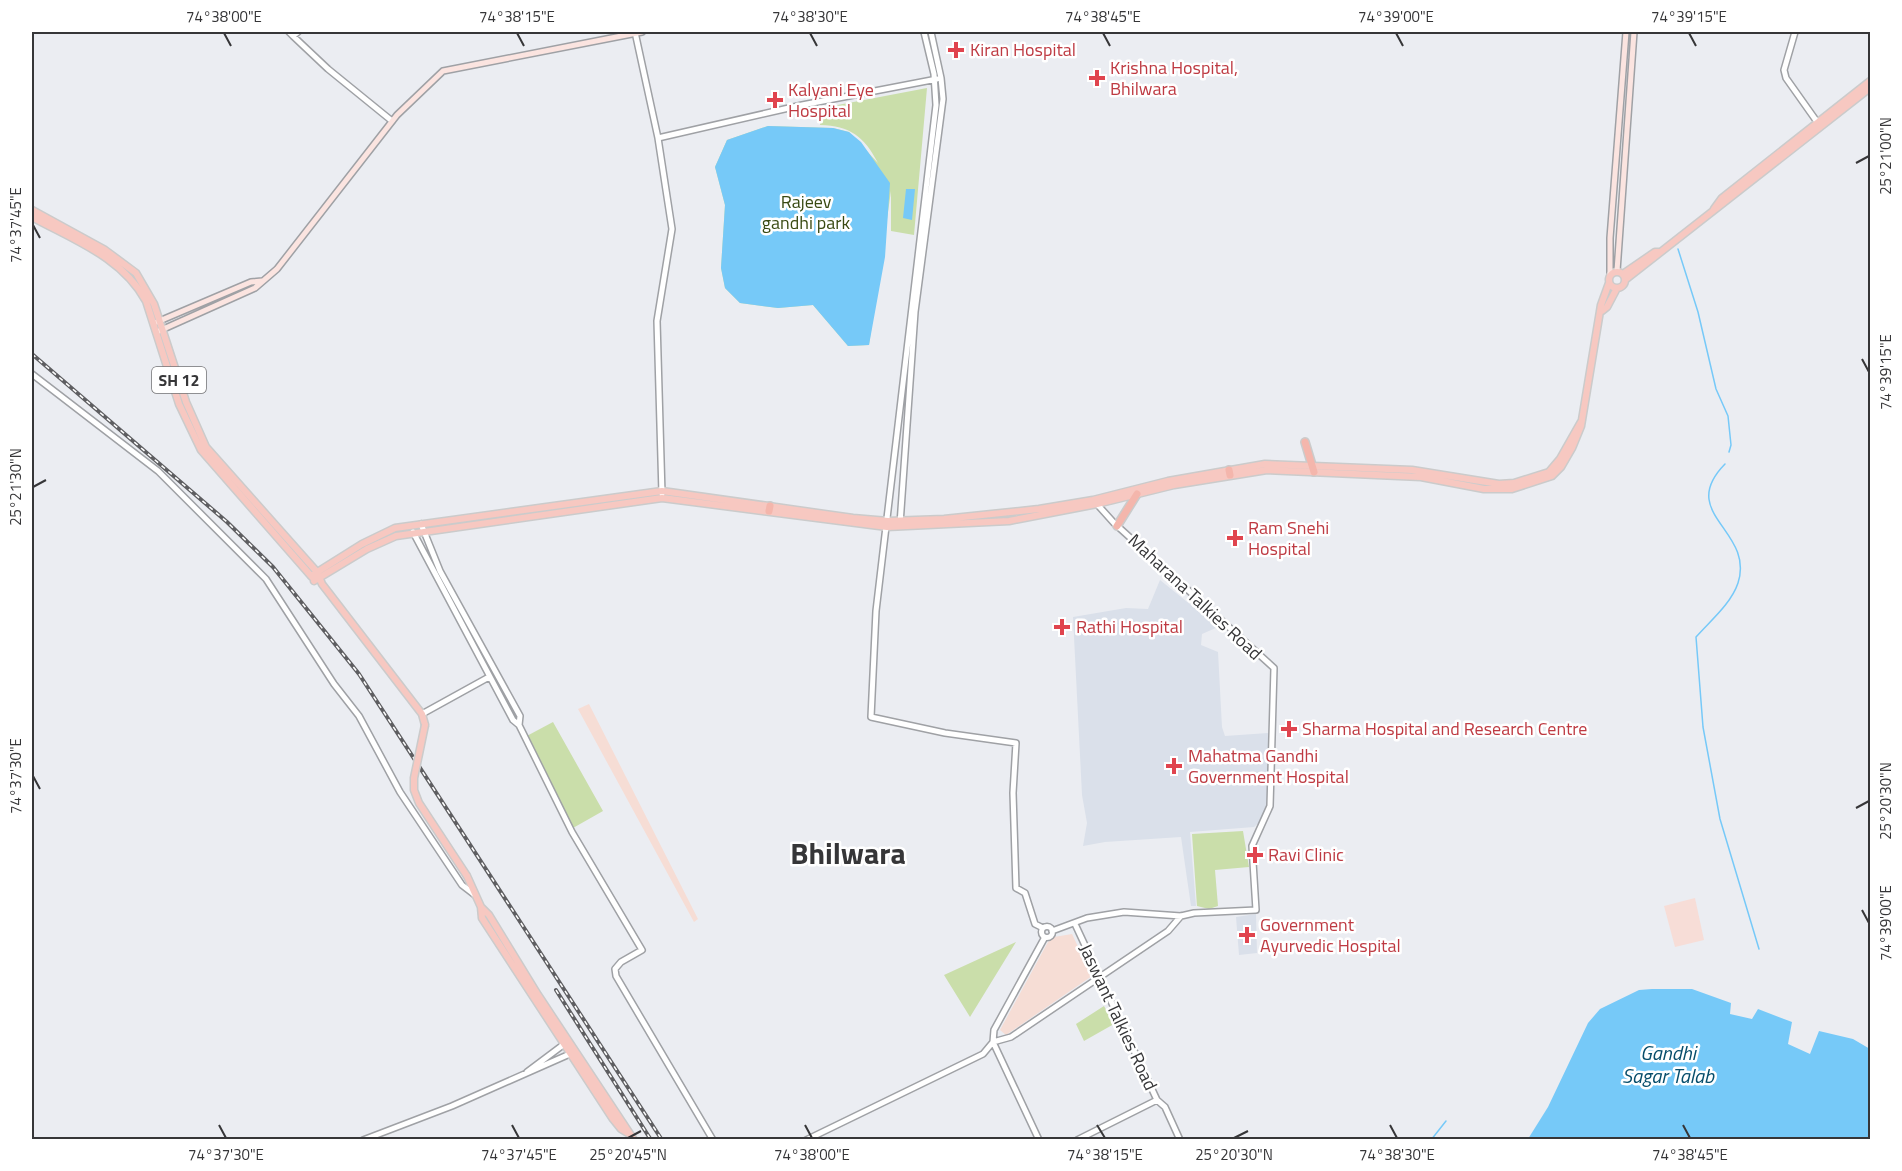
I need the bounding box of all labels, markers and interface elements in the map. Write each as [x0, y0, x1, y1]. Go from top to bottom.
text: 74°38'00"E [186, 5, 262, 28]
text: 74°38'15"E [479, 5, 555, 28]
text: 74°38'30"E [772, 5, 848, 28]
text: 74°38'45"E [1065, 5, 1141, 28]
text: 74°39'00"E [1358, 5, 1434, 28]
text: 74°39'15"E [1651, 5, 1727, 28]
place label: Kiran Hospital [970, 36, 1076, 63]
marker: Kiran Hospital [947, 41, 965, 59]
place label: Krishna Hospital, Bhilwara [1110, 54, 1238, 102]
marker: Krishna Hospital, Bhilwara [1088, 69, 1106, 87]
place label: Kalyani Eye Hospital [788, 76, 874, 124]
marker: Kalyani Eye Hospital [766, 91, 784, 109]
text: 25°21'00"N [1874, 117, 1897, 195]
text: 74°37'45"E [4, 187, 27, 263]
park label: Rajeev gandhi park [762, 188, 851, 236]
text: 74°39'15"E [1874, 334, 1897, 410]
road number: SH 12 [152, 367, 206, 393]
text: 25°21'30"N [4, 448, 27, 526]
place label: Ram Snehi Hospital [1248, 514, 1329, 562]
street label: Maharana Talkies Road [1122, 527, 1268, 666]
marker: Ram Snehi Hospital [1226, 529, 1244, 547]
place label: Rathi Hospital [1076, 613, 1183, 640]
marker: Rathi Hospital [1053, 618, 1071, 636]
place label: Sharma Hospital and Research Centre [1302, 715, 1587, 742]
marker: Sharma Hospital and Research Centre [1280, 720, 1298, 738]
text: 74°37'30"E [4, 738, 27, 814]
place label: Mahatma Gandhi Government Hospital [1188, 742, 1349, 790]
marker: Mahatma Gandhi Government Hospital [1165, 757, 1183, 775]
text: 25°20'30"N [1874, 762, 1897, 840]
district label: Bhilwara [790, 830, 906, 876]
place label: Ravi Clinic [1268, 841, 1344, 868]
marker: Ravi Clinic [1246, 846, 1264, 864]
text: 74°39'00"E [1874, 885, 1897, 961]
place label: Government Ayurvedic Hospital [1260, 911, 1401, 959]
marker: Government Ayurvedic Hospital [1238, 926, 1256, 944]
street label: Jaswant Talkies Road [1073, 939, 1164, 1095]
water label: Gandhi Sagar Talab [1622, 1037, 1715, 1091]
text: 74°37'30"E [188, 1143, 264, 1166]
text: 74°37'45"E [481, 1143, 557, 1166]
text: 25°20'45"N [589, 1143, 667, 1166]
text: 74°38'00"E [774, 1143, 850, 1166]
text: 74°38'15"E [1067, 1143, 1143, 1166]
text: 25°20'30"N [1195, 1143, 1273, 1166]
text: 74°38'30"E [1359, 1143, 1435, 1166]
text: 74°38'45"E [1652, 1143, 1728, 1166]

